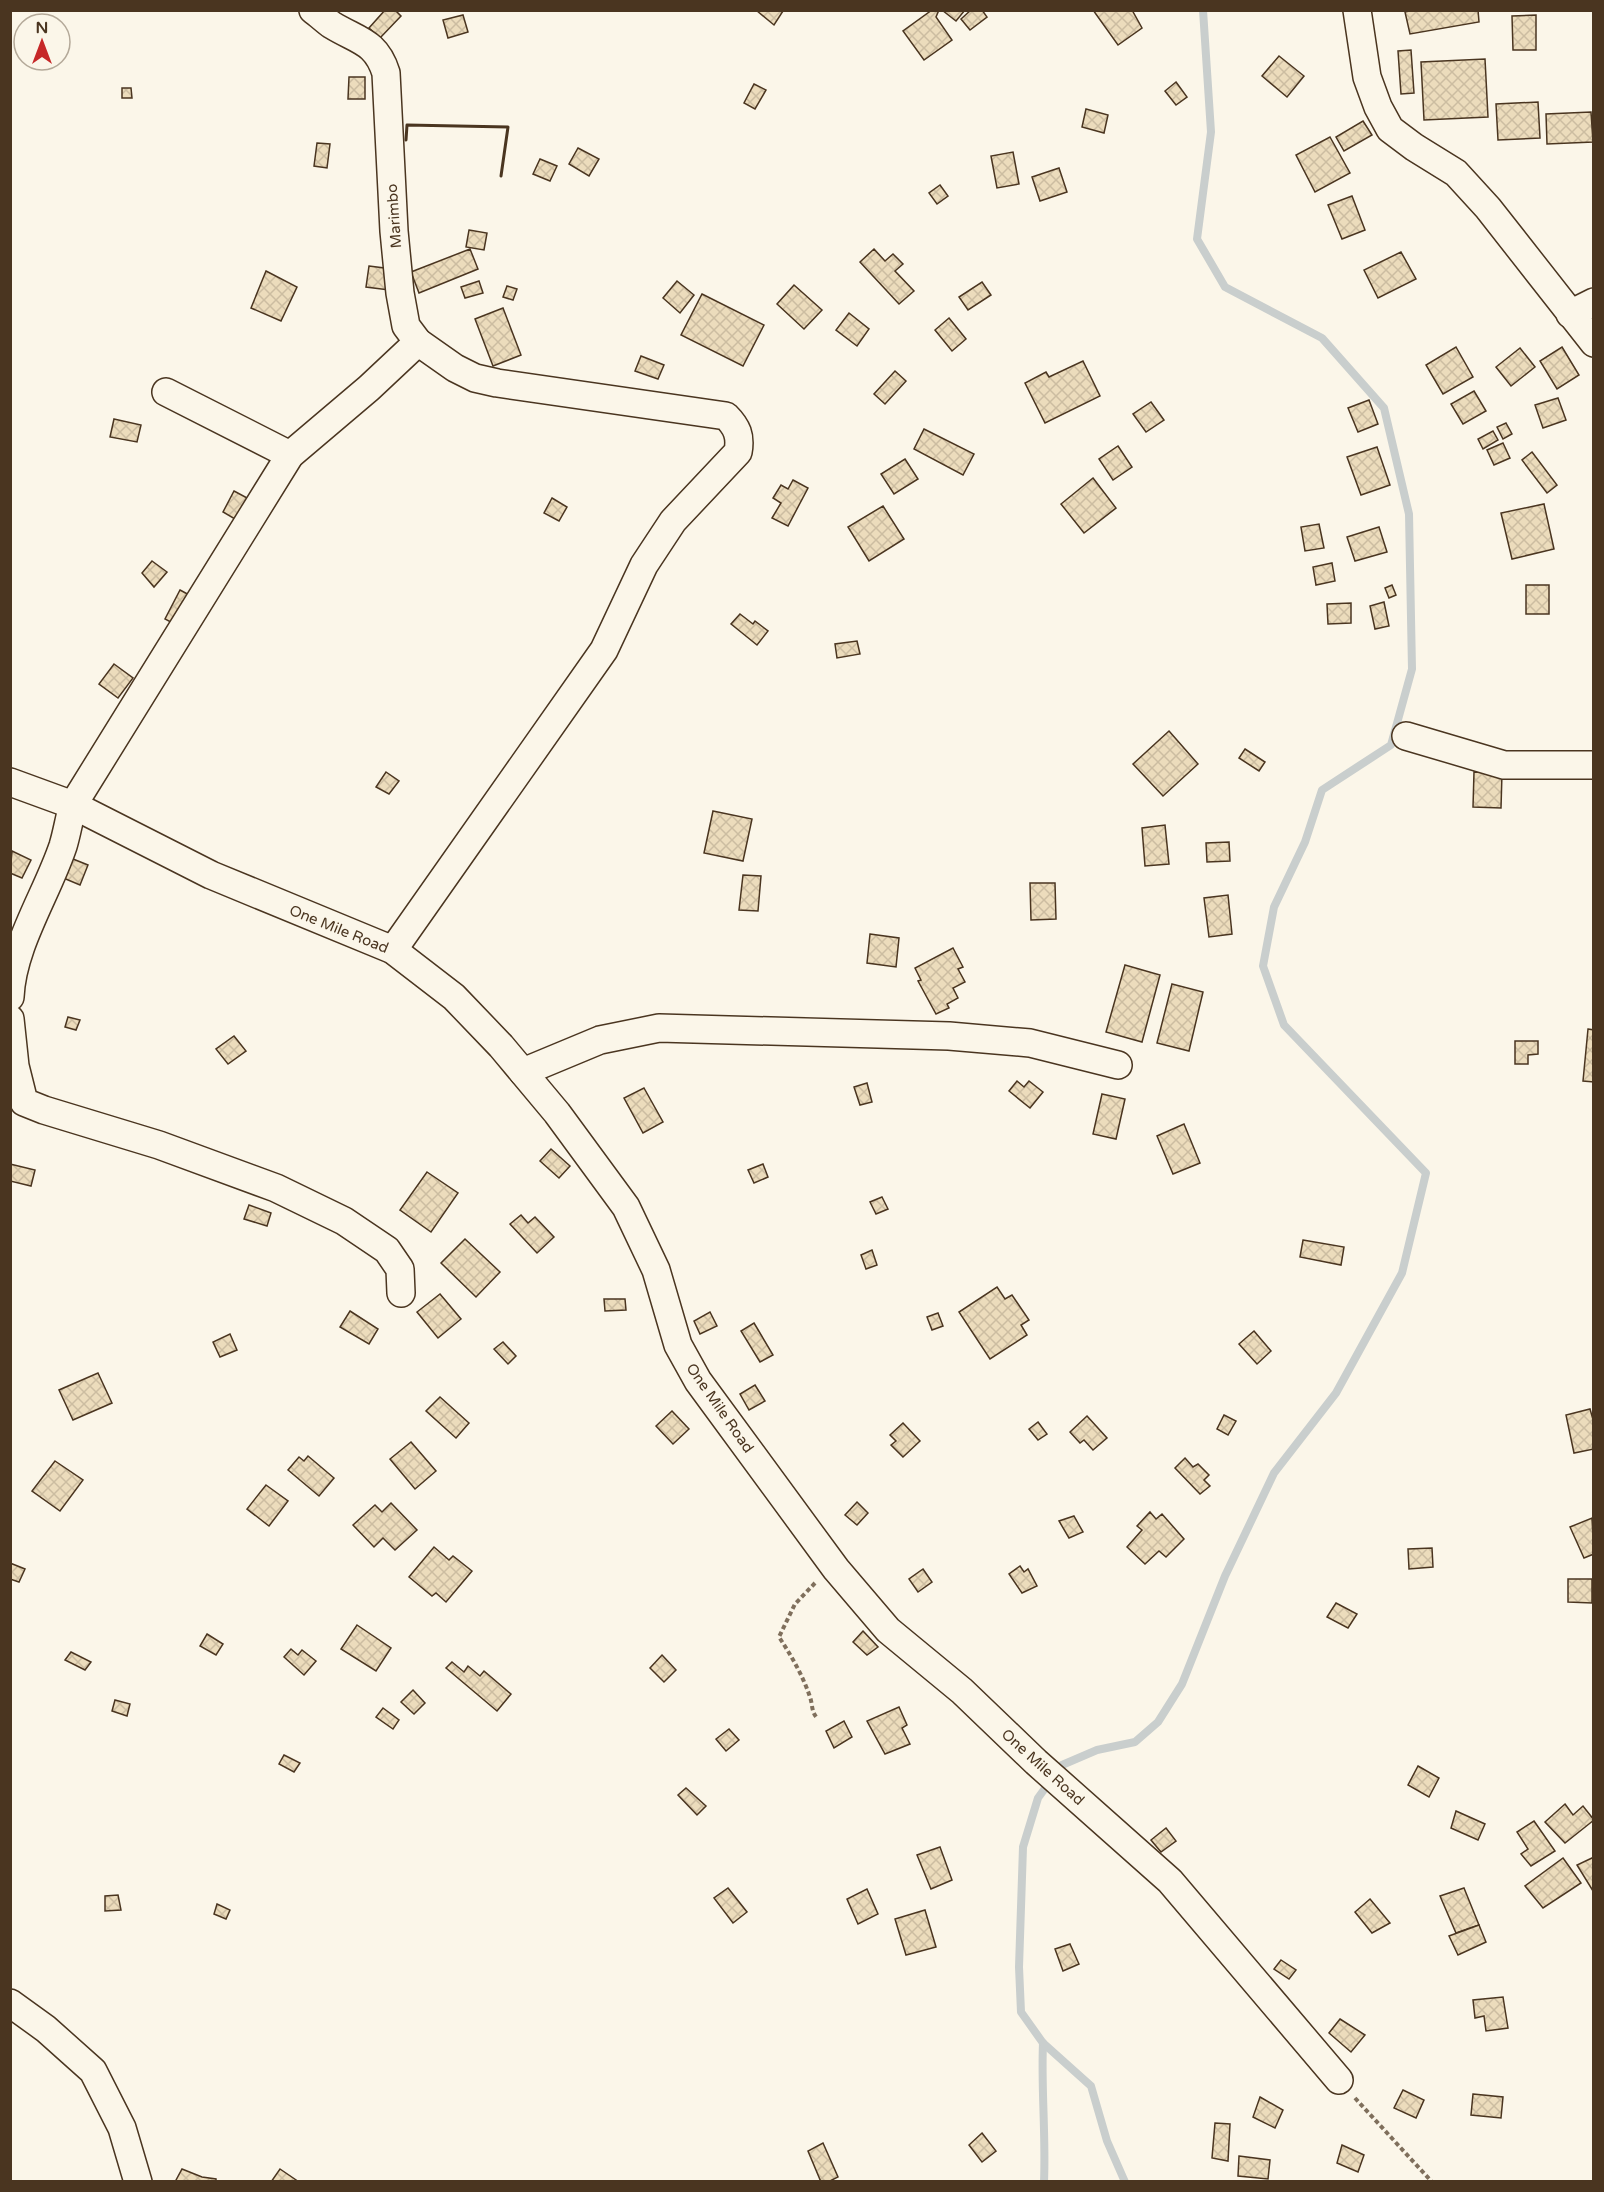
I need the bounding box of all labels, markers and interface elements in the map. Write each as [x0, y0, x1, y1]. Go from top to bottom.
north arrow [12, 12, 72, 72]
text: N [36, 18, 48, 38]
street label: Marimbo [383, 183, 405, 249]
street label: One Mile Road [287, 901, 391, 957]
street label: One Mile Road [682, 1360, 758, 1456]
street label: One Mile Road [998, 1725, 1088, 1809]

